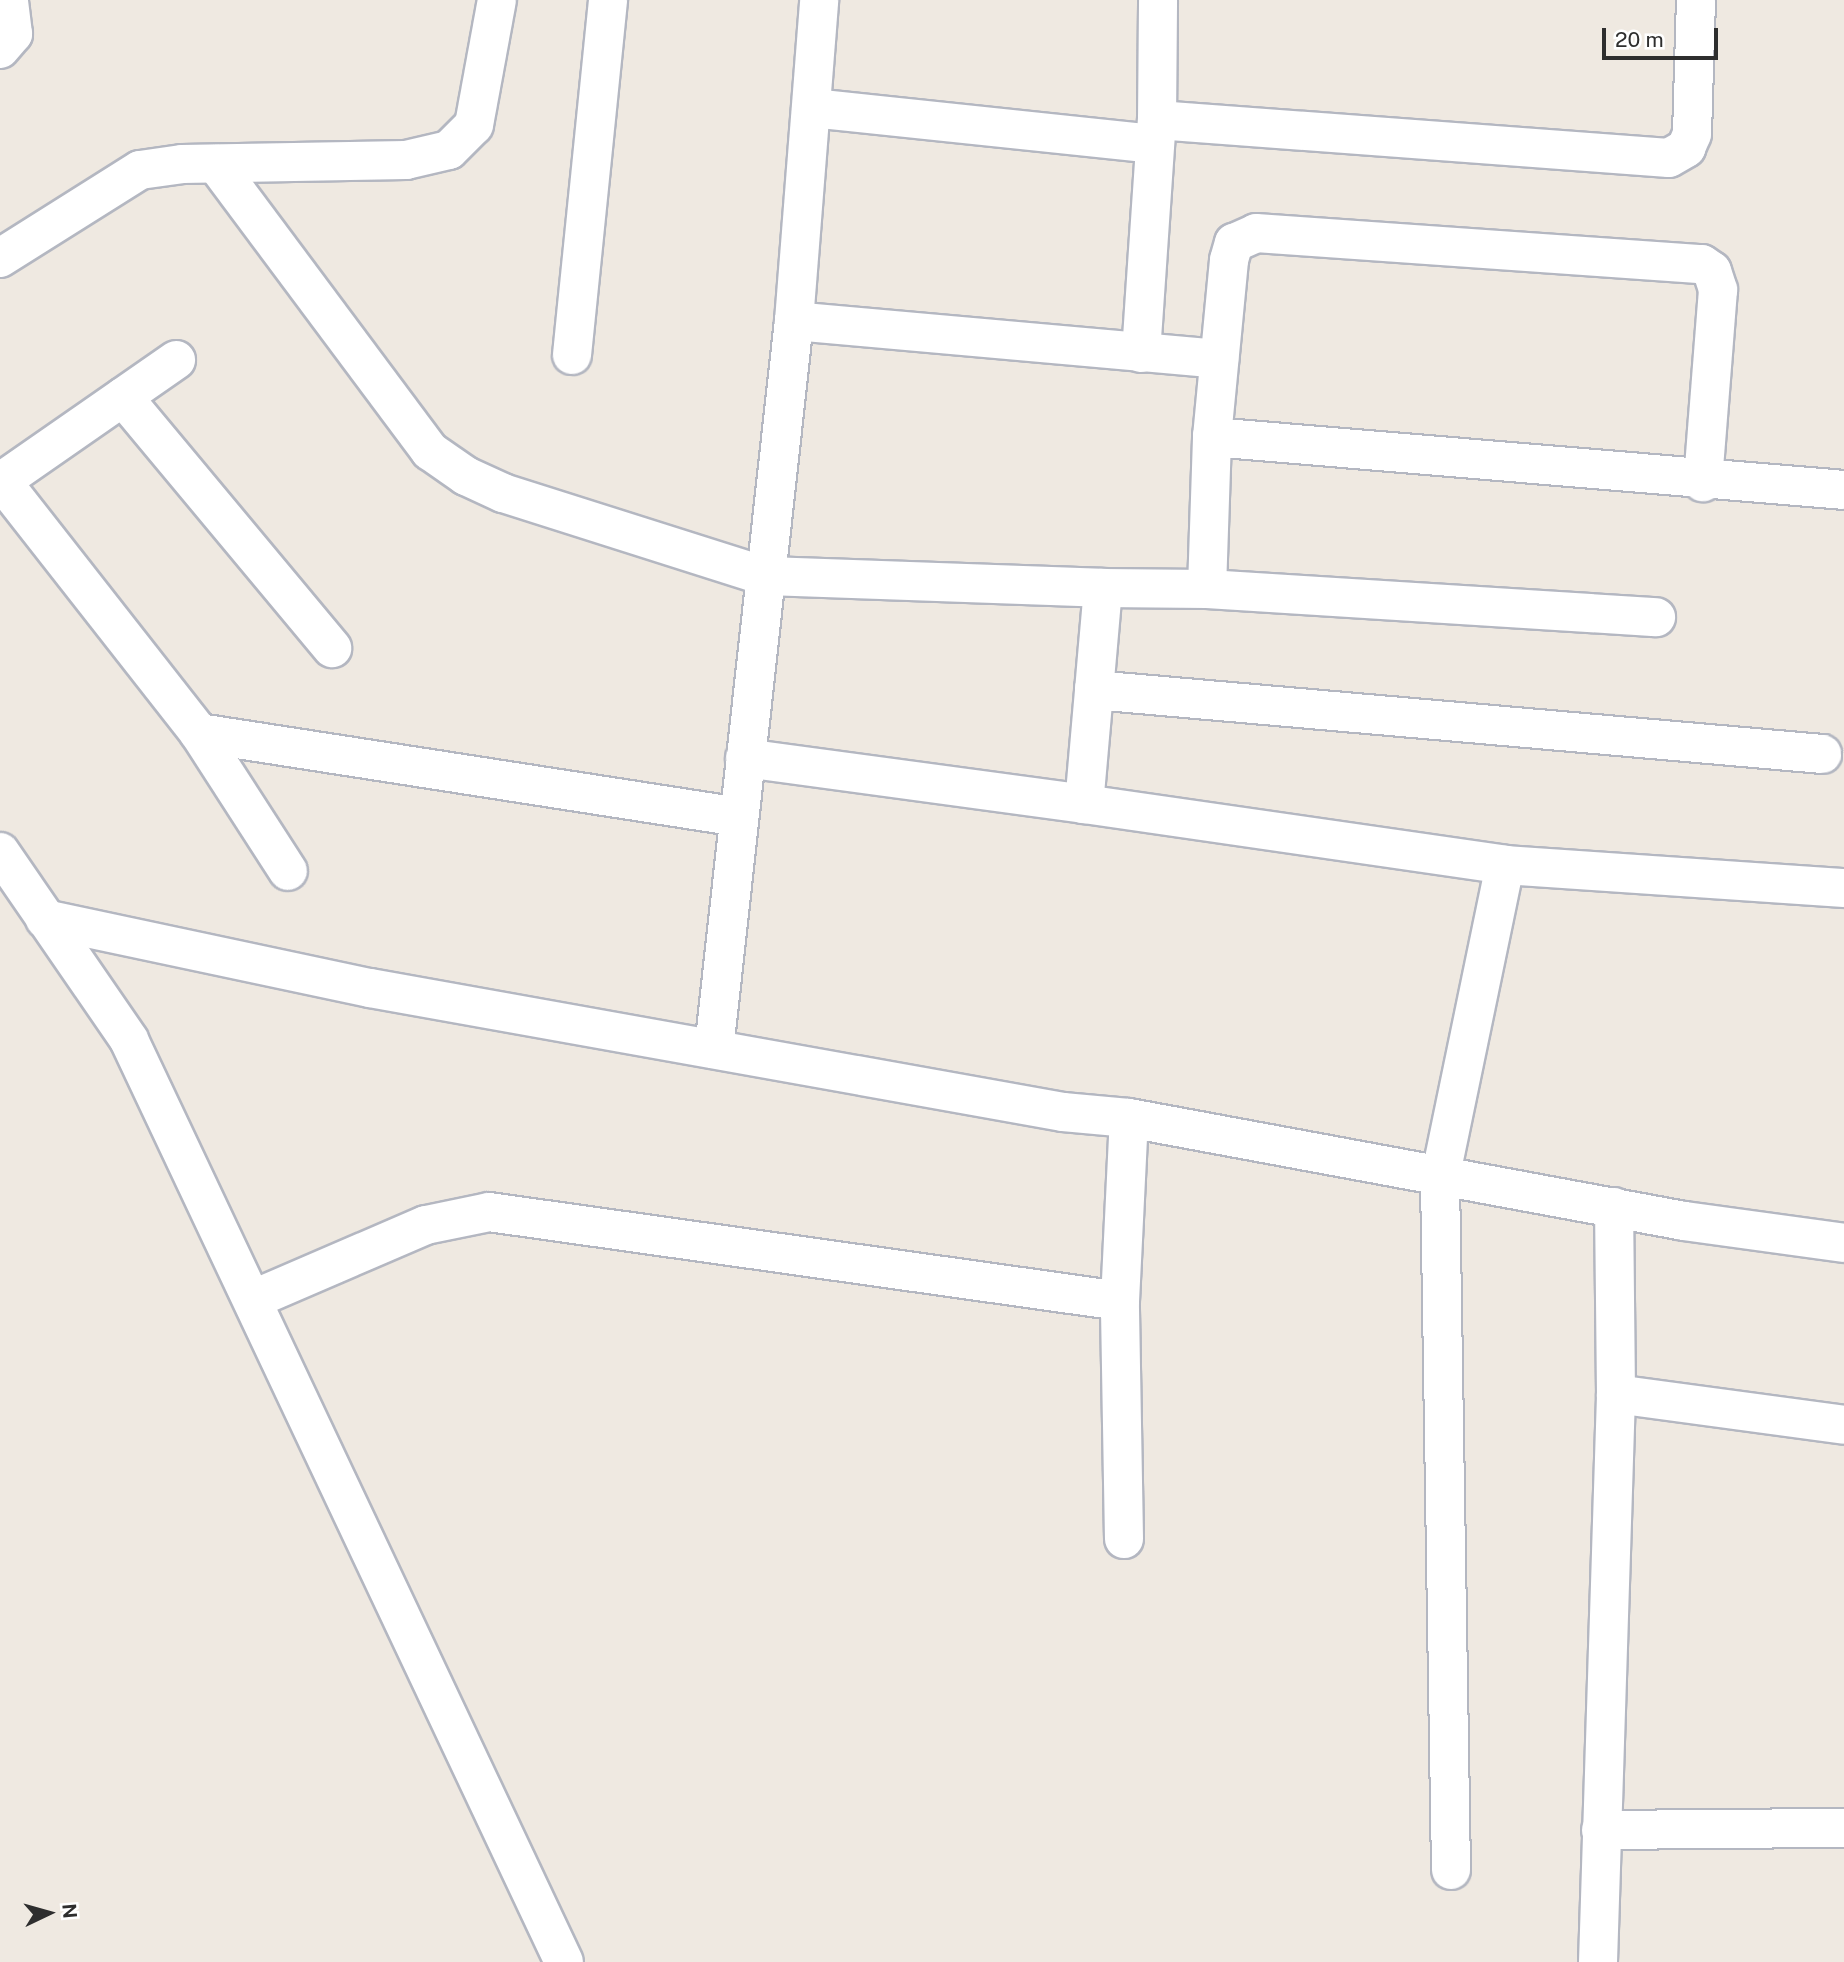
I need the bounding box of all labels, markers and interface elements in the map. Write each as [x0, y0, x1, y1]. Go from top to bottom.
scale bar [1606, 14, 1722, 58]
text: 20 m [1615, 27, 1664, 52]
north arrow [14, 1878, 84, 1948]
text: N [58, 1903, 82, 1920]

